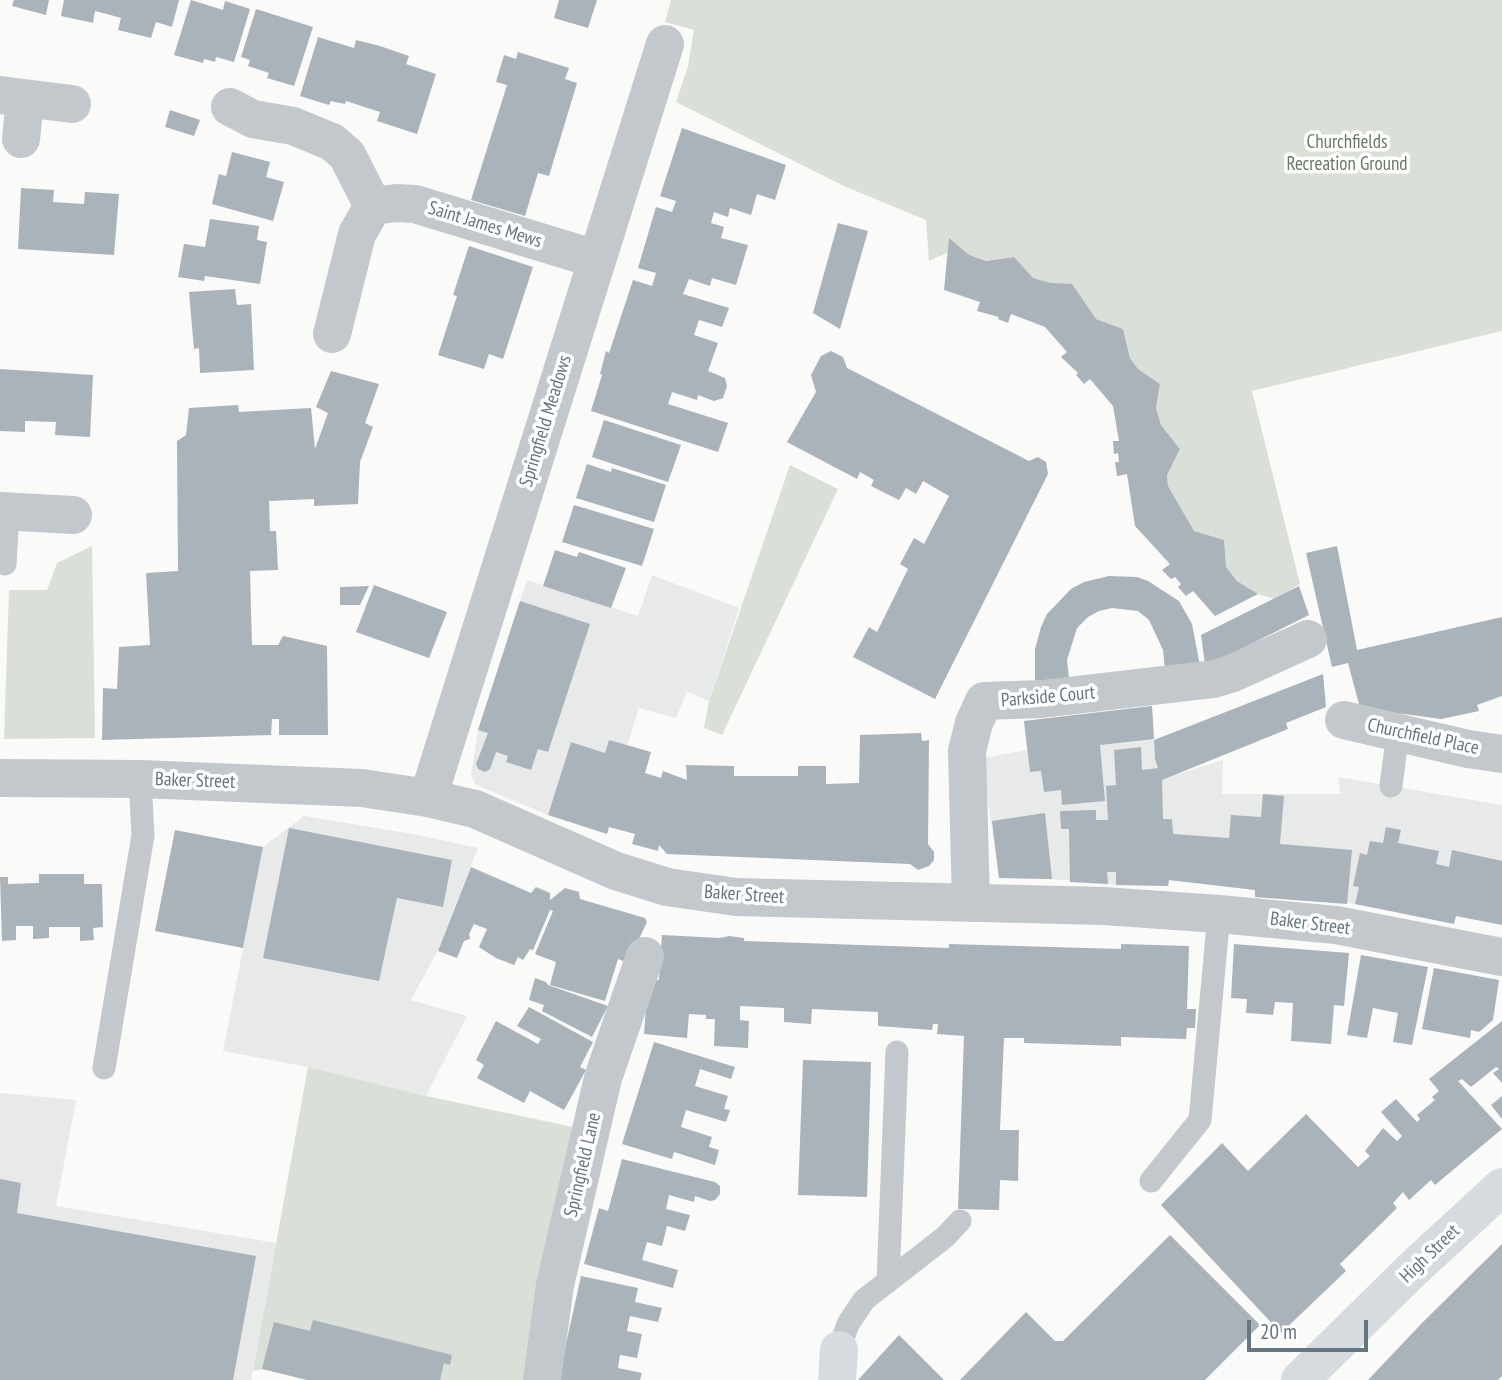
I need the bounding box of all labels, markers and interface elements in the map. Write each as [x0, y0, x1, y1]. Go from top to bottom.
park label: Churchfields Recreation Ground [1287, 132, 1407, 176]
street label: Saint James Mews [425, 197, 545, 253]
street label: Springfield Meadows [515, 352, 577, 490]
street label: Parkside Court [1000, 682, 1096, 712]
street label: Churchfield Place [1365, 714, 1481, 760]
street label: Baker Street [155, 768, 235, 794]
street label: Baker Street [703, 881, 785, 909]
street label: Baker Street [1269, 908, 1351, 940]
street label: Springfield Lane [560, 1111, 606, 1219]
street label: High Street [1395, 1220, 1465, 1288]
scale bar [1250, 1306, 1371, 1350]
text: 20 m [1260, 1318, 1297, 1345]

